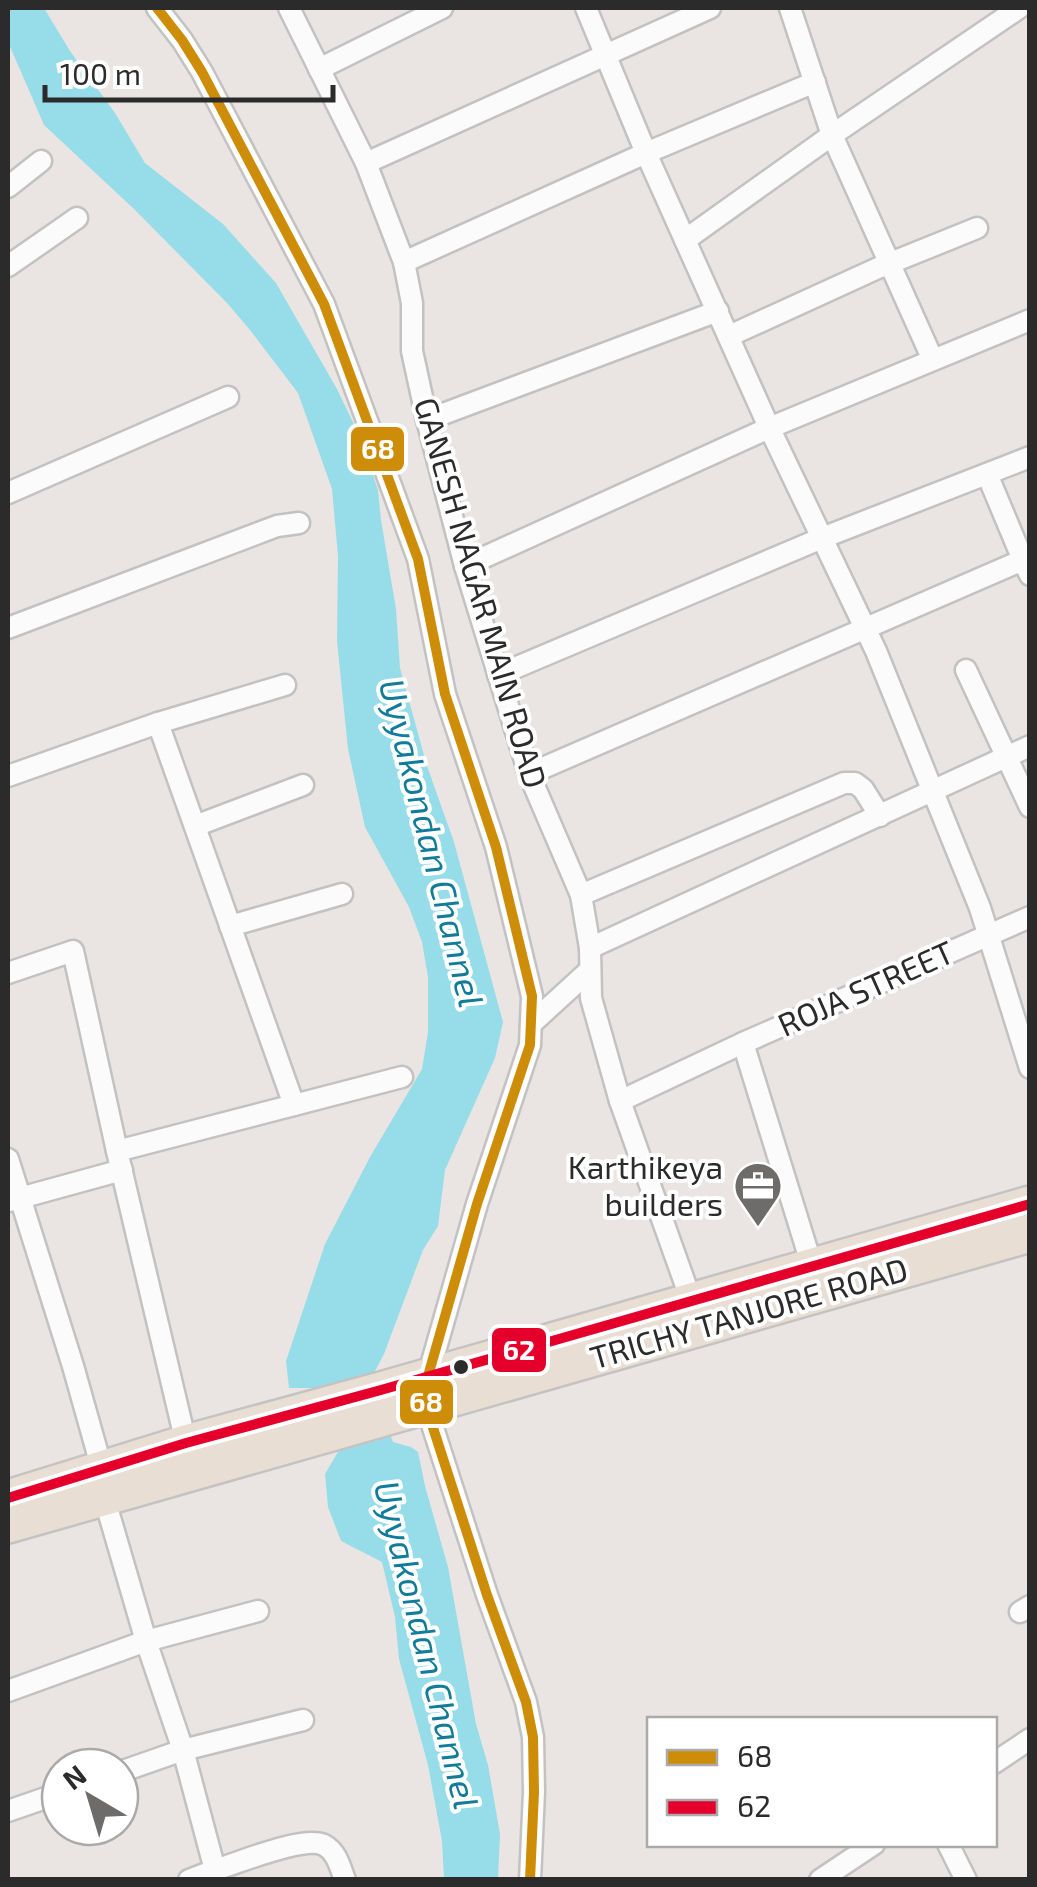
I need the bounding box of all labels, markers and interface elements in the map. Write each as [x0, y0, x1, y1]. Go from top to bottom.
scale bar [45, 40, 332, 102]
text: 100 m [60, 55, 141, 91]
street label: GANESH NAGAR MAIN ROAD [408, 393, 556, 792]
line badge: 68 [349, 425, 406, 473]
text: 68 [361, 431, 395, 465]
water label: Uyyakondan Channel [371, 674, 494, 1011]
street label: ROJA STREET [771, 931, 959, 1043]
place label: Karthikeya builders [568, 1147, 723, 1222]
office icon: Karthikeya builders [732, 1160, 784, 1228]
street label: TRICHY TANJORE ROAD [585, 1249, 912, 1376]
line badge: 62 [490, 1326, 548, 1374]
text: 62 [503, 1332, 535, 1366]
unlabelled marker [451, 1357, 471, 1377]
line badge: 68 [398, 1378, 455, 1426]
text: 68 [409, 1384, 443, 1418]
water label: Uyyakondan Channel [366, 1476, 489, 1813]
legend [647, 1717, 997, 1847]
text: 68 [737, 1737, 772, 1773]
north arrow [40, 1747, 140, 1847]
text: N [56, 1757, 92, 1796]
text: 62 [737, 1787, 771, 1823]

